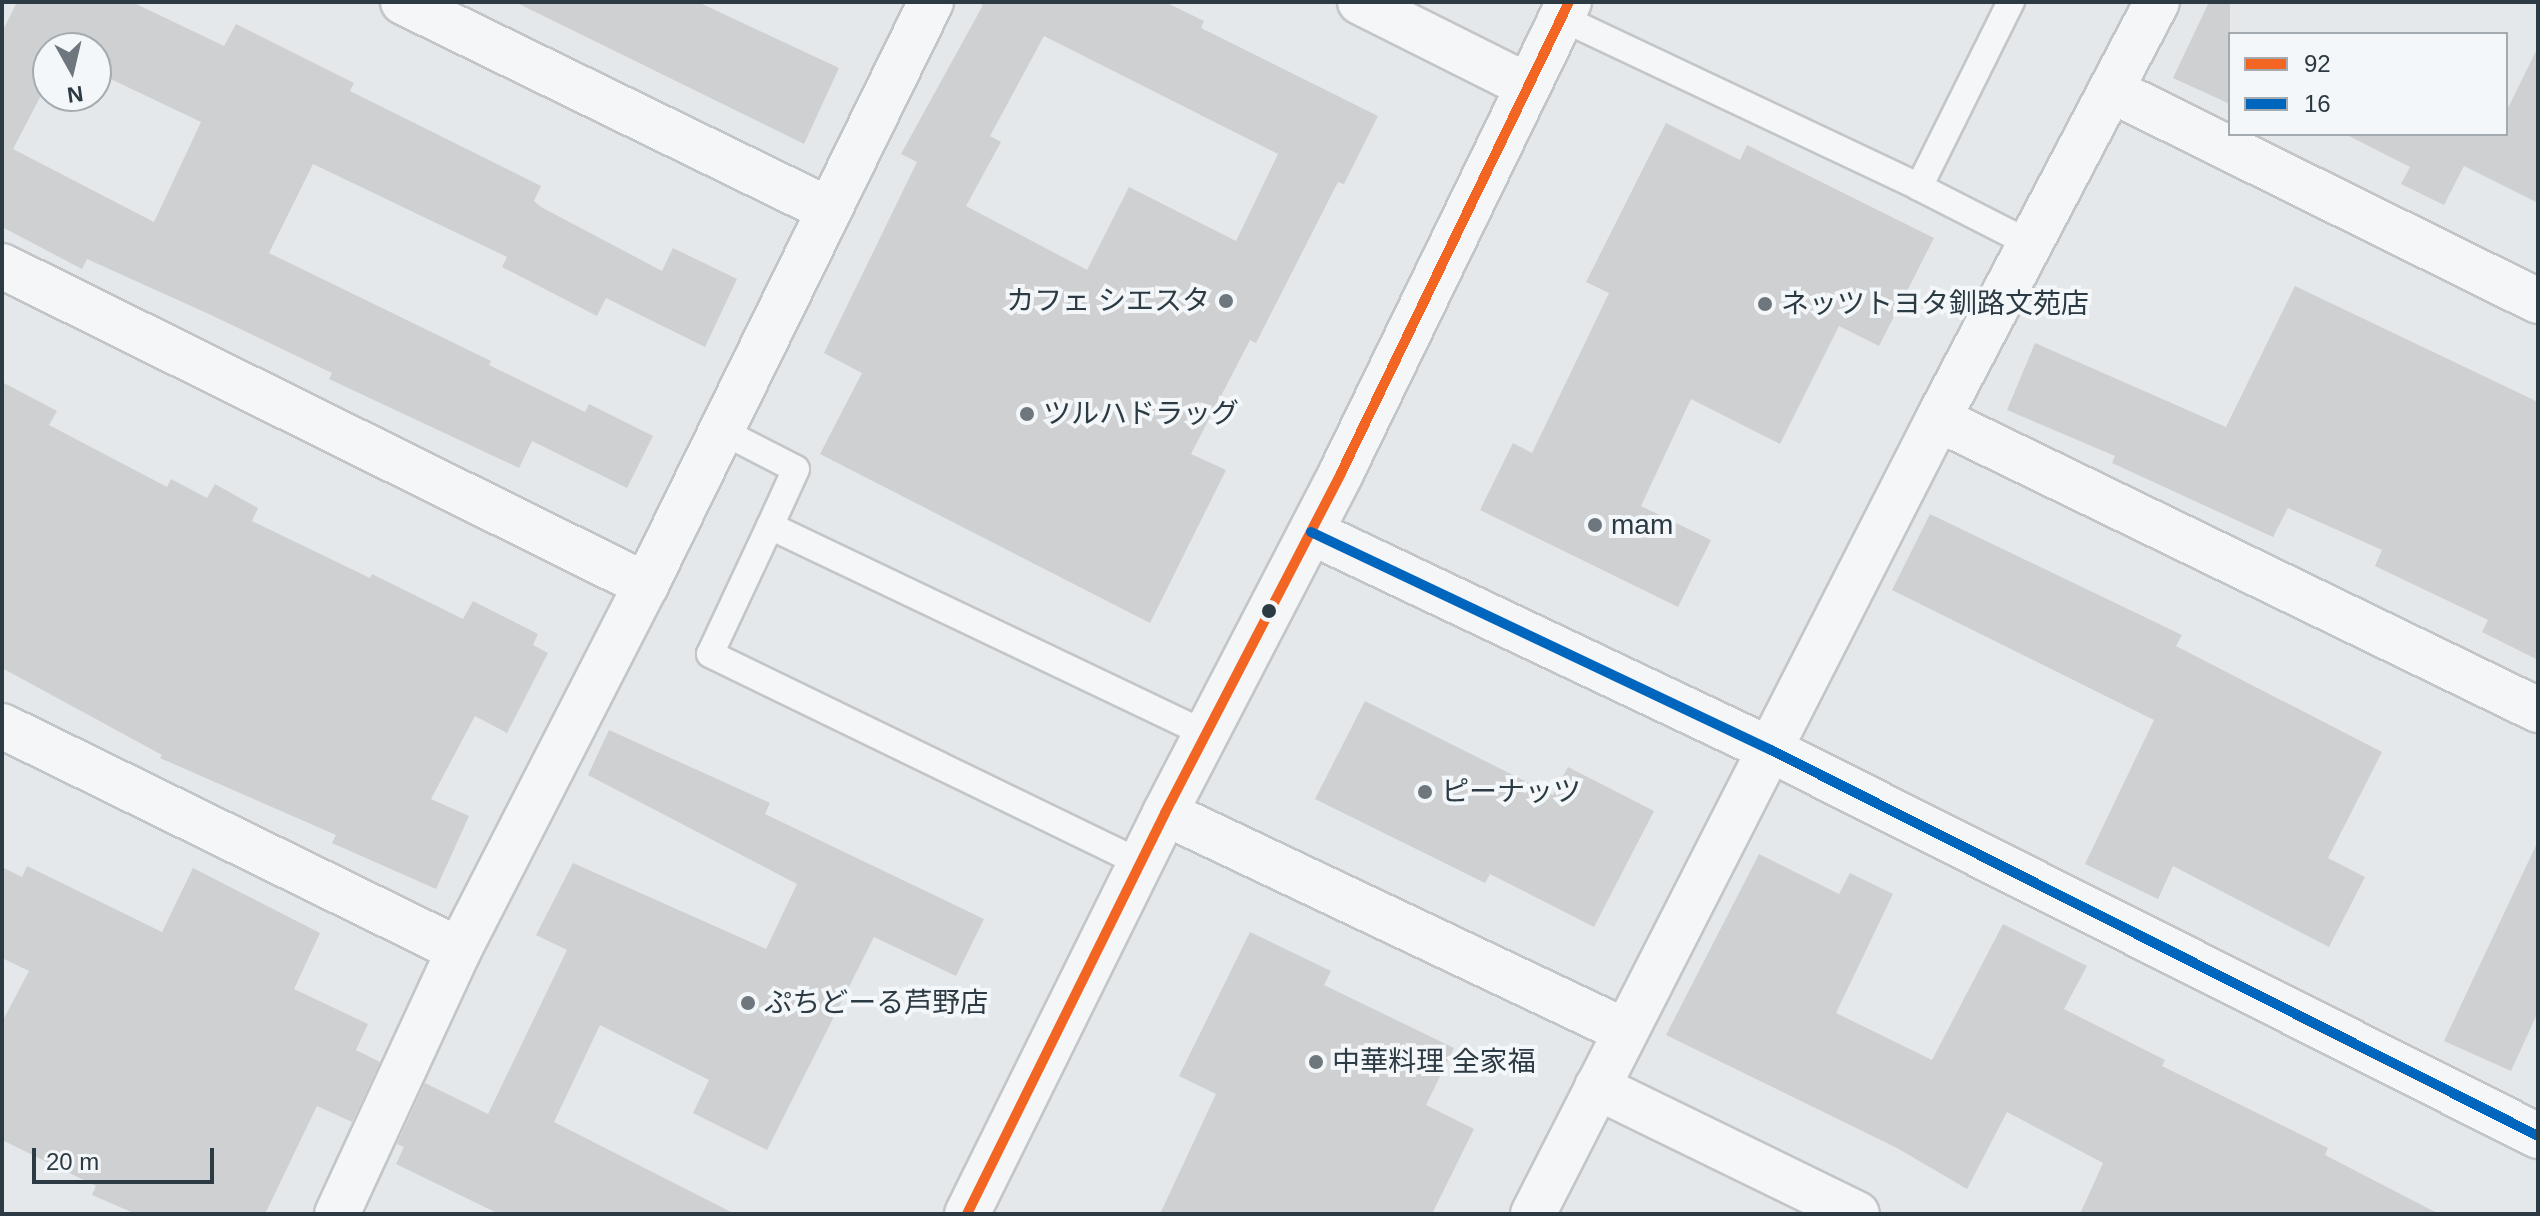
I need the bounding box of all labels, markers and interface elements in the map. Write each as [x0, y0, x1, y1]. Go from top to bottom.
north arrow [32, 32, 112, 112]
legend [2228, 32, 2508, 136]
text: 92 [2304, 50, 2331, 77]
text: N [66, 81, 85, 108]
text: 16 [2304, 90, 2331, 117]
place label: カフェ シエスタ [1006, 284, 1210, 318]
place label: ネッツトヨタ釧路文苑店 [1781, 287, 2089, 321]
marker: カフェ シエスタ [1217, 292, 1235, 310]
marker: ネッツトヨタ釧路文苑店 [1756, 295, 1774, 313]
place label: ツルハドラッグ [1043, 397, 1239, 431]
marker: ツルハドラッグ [1018, 405, 1036, 423]
place label: mam [1611, 508, 1673, 542]
marker: mam [1586, 516, 1604, 534]
unlabelled marker [1261, 603, 1277, 619]
place label: ピーナッツ [1441, 775, 1581, 809]
marker: ピーナッツ [1416, 783, 1434, 801]
place label: ぷちどーる芦野店 [764, 986, 988, 1020]
marker: ぷちどーる芦野店 [739, 994, 757, 1012]
place label: 中華料理 全家福 [1332, 1045, 1536, 1079]
marker: 中華料理 全家福 [1307, 1053, 1325, 1071]
scale bar [36, 1132, 218, 1182]
text: 20 m [46, 1148, 99, 1175]

